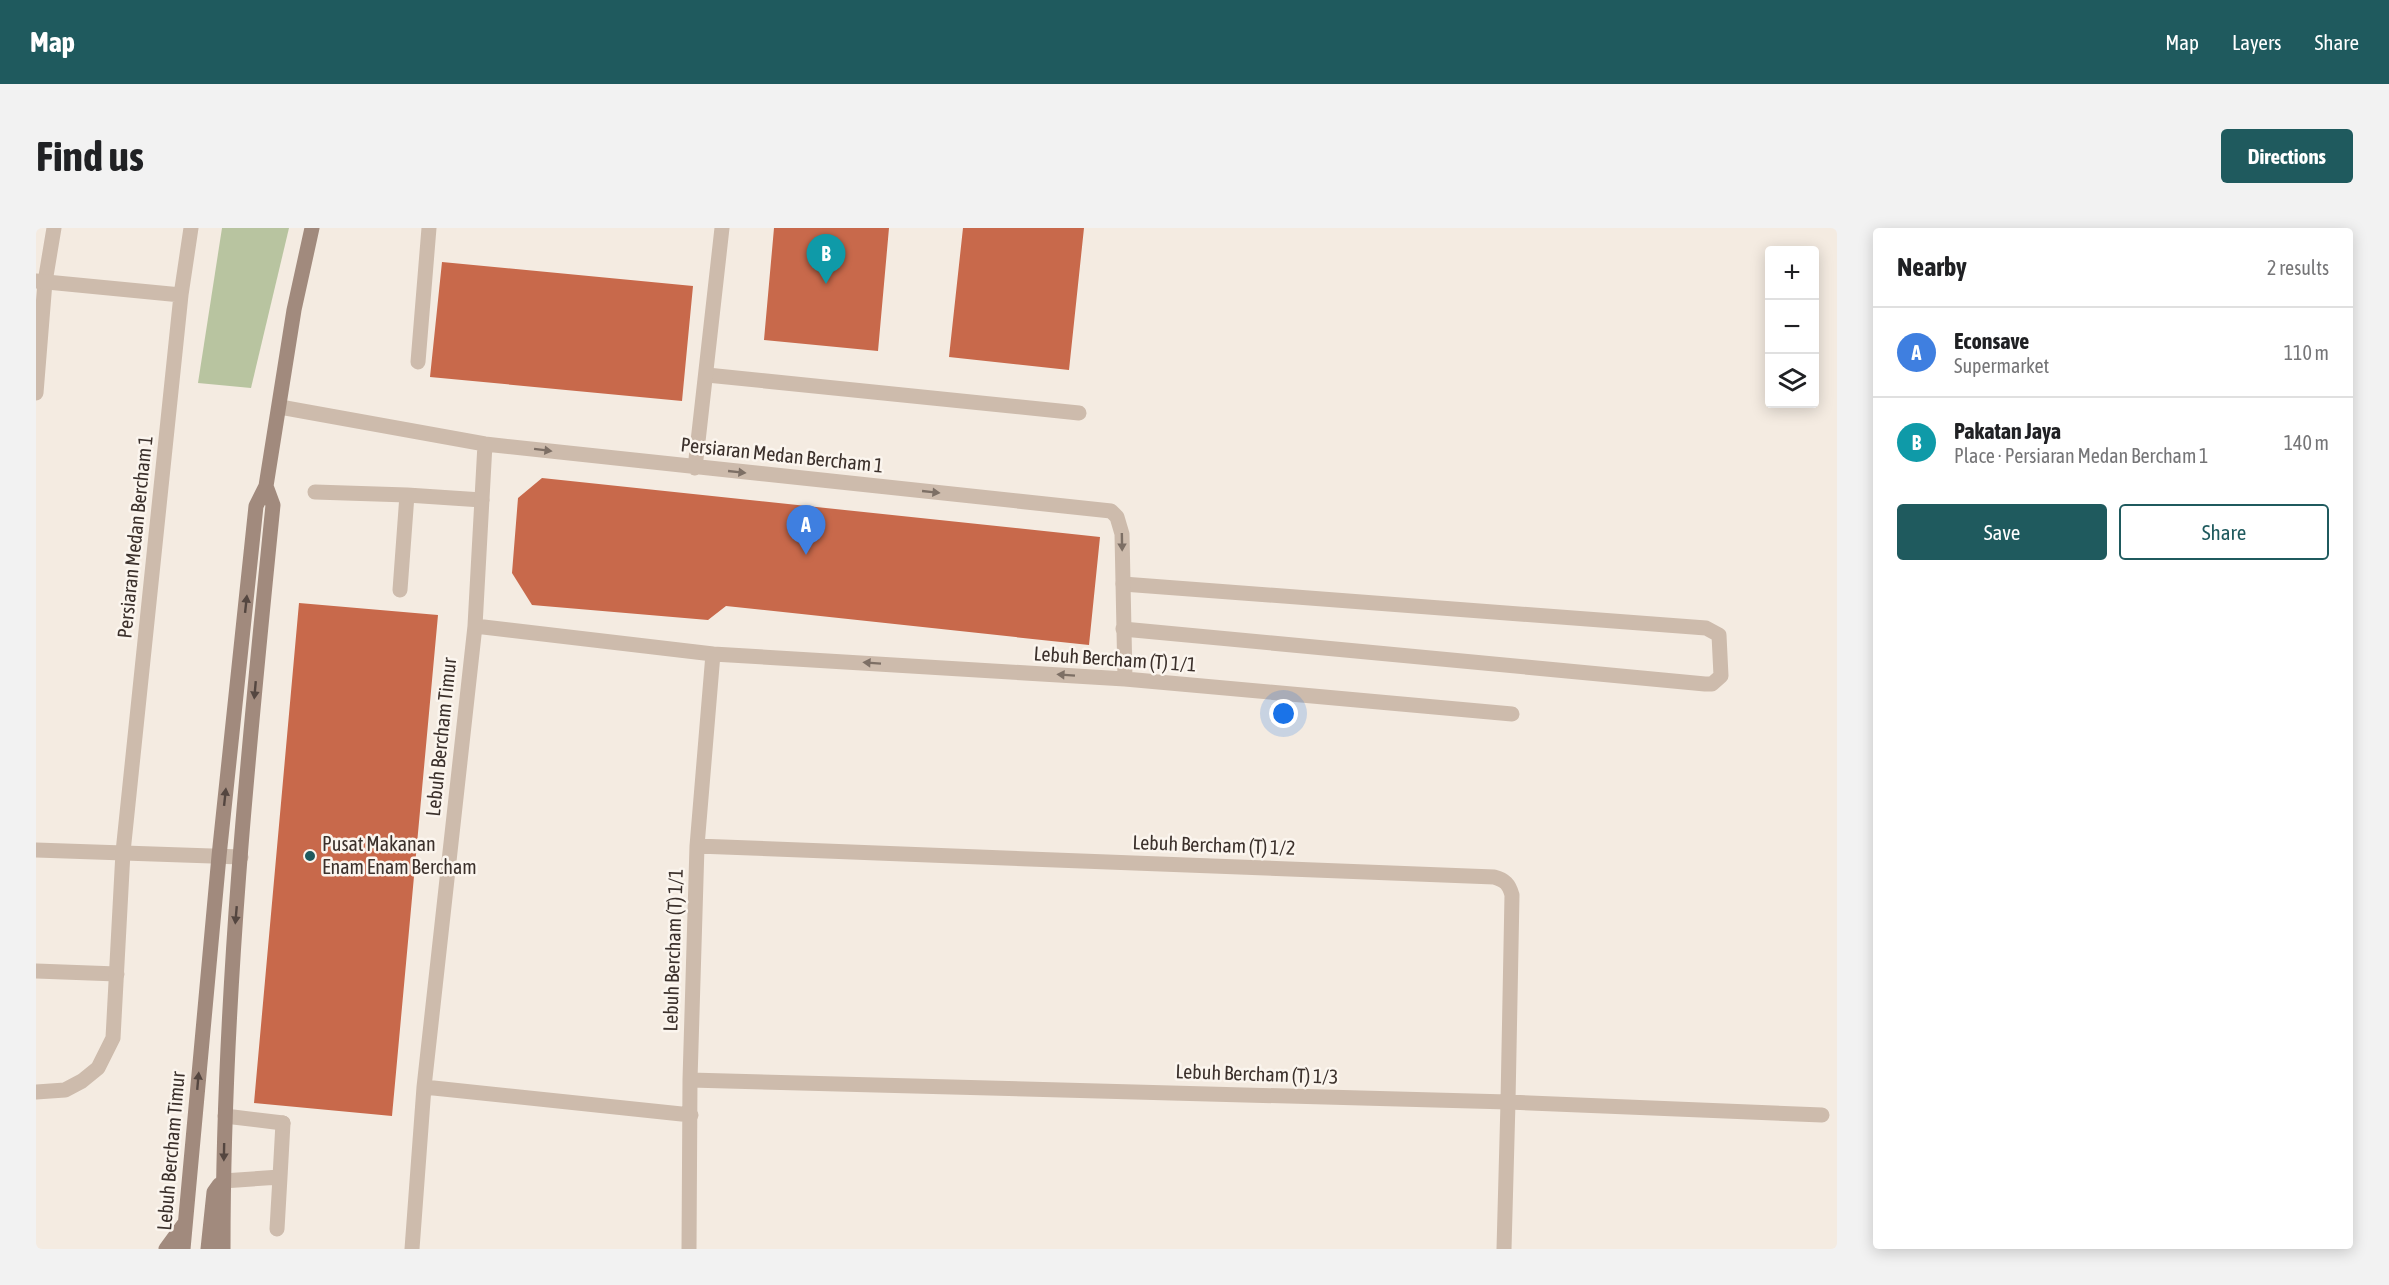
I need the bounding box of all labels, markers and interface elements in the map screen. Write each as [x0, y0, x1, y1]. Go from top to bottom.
text: Map [30, 26, 75, 58]
text: Map [2165, 30, 2199, 54]
text: Layers [2232, 30, 2282, 54]
text: Share [2315, 30, 2359, 54]
button: Directions [2221, 129, 2353, 183]
text: Find us [36, 132, 144, 180]
pin: B [806, 235, 846, 284]
map controls [1765, 246, 1819, 408]
button: + [1765, 246, 1819, 300]
text: Nearby [1897, 252, 1967, 282]
text: 2 results [2267, 256, 2329, 279]
button: − [1765, 300, 1819, 354]
text: Econsave [1954, 328, 2029, 354]
text: A [1912, 341, 1921, 364]
text: 110 m [2284, 341, 2329, 364]
button: layers [1765, 354, 1819, 408]
text: Supermarket [1954, 354, 2049, 377]
text: Pakatan Jaya [1954, 418, 2061, 444]
text: B [1912, 431, 1921, 454]
text: 140 m [2284, 431, 2329, 454]
street label: Persiaran Medan Bercham 1 [680, 432, 885, 477]
street label: Persiaran Medan Bercham 1 [112, 434, 157, 639]
text: Place · Persiaran Medan Bercham 1 [1954, 444, 2208, 467]
one-way arrow [533, 446, 552, 455]
one-way arrow [727, 467, 746, 477]
one-way arrow [921, 487, 940, 496]
button: Save [1897, 504, 2107, 560]
button: Share [2119, 504, 2329, 560]
pin: A [786, 506, 826, 555]
one-way arrow [1118, 532, 1127, 551]
one-way arrow [241, 594, 251, 613]
street label: Lebuh Bercham (T) 1/1 [1033, 641, 1197, 676]
street label: Lebuh Bercham Timur [421, 655, 460, 817]
one-way arrow [862, 659, 881, 668]
one-way arrow [1057, 671, 1076, 680]
one-way arrow [250, 680, 260, 699]
your location [1269, 699, 1298, 728]
one-way arrow [220, 788, 230, 807]
street label: Lebuh Bercham (T) 1/2 [1132, 830, 1296, 859]
place label: Pusat Makanan Enam Enam Bercham [322, 832, 477, 878]
marker: Pusat Makanan Enam Enam Bercham [303, 849, 317, 863]
street label: Lebuh Bercham (T) 1/1 [658, 868, 687, 1032]
one-way arrow [231, 906, 241, 925]
street label: Lebuh Bercham (T) 1/3 [1175, 1059, 1339, 1088]
street label: Lebuh Bercham Timur [152, 1069, 189, 1231]
one-way arrow [193, 1071, 203, 1090]
one-way arrow [219, 1143, 229, 1162]

